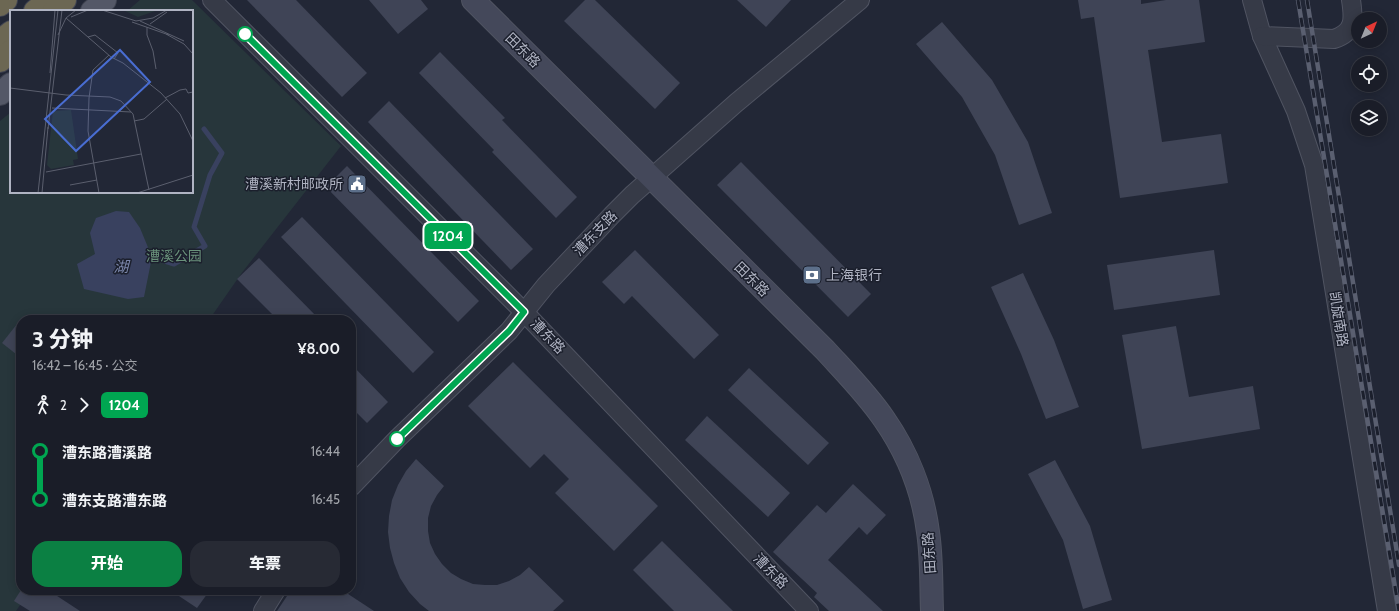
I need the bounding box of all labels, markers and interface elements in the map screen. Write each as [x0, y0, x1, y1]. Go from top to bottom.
inset map [10, 10, 193, 193]
north arrow [1351, 12, 1387, 48]
map controls [1351, 12, 1387, 136]
unlabelled marker [237, 26, 253, 42]
street label: 田东路 [502, 29, 544, 71]
button: locate [1351, 56, 1387, 92]
button: layers [1351, 100, 1387, 136]
public building icon: 漕溪新村邮政所 [346, 173, 368, 195]
place label: 漕溪新村邮政所 [245, 175, 343, 193]
street label: 漕东支路 [569, 207, 621, 259]
line badge: 1204 [420, 223, 476, 249]
text: 1204 [432, 227, 464, 245]
park label: 漕溪公园 [146, 247, 202, 265]
water label: 湖 [113, 258, 130, 276]
street label: 田东路 [731, 258, 773, 300]
bank icon: 上海银行 [801, 264, 823, 286]
place label: 上海银行 [826, 266, 882, 284]
street label: 凯旋南路 [1326, 290, 1352, 348]
street label: 漕东路 [527, 315, 569, 357]
text: 3 分钟 [32, 326, 93, 353]
text: ¥8.00 [298, 340, 340, 358]
text: 16:42 – 16:45 · 公交 [32, 357, 137, 373]
icon: walk [32, 394, 54, 416]
icon: forward [73, 394, 95, 416]
text: 1204 [109, 396, 140, 414]
text: 2 [60, 397, 67, 413]
unlabelled marker [389, 431, 405, 447]
text: 16:44 [311, 443, 340, 459]
text: 漕东路漕溪路 [62, 444, 152, 462]
text: 16:45 [311, 491, 340, 507]
text: 漕东支路漕东路 [62, 492, 167, 510]
street label: 田东路 [919, 531, 939, 575]
button: 开始 [32, 541, 182, 587]
button: 车票 [190, 541, 340, 587]
street label: 漕东路 [750, 550, 792, 592]

